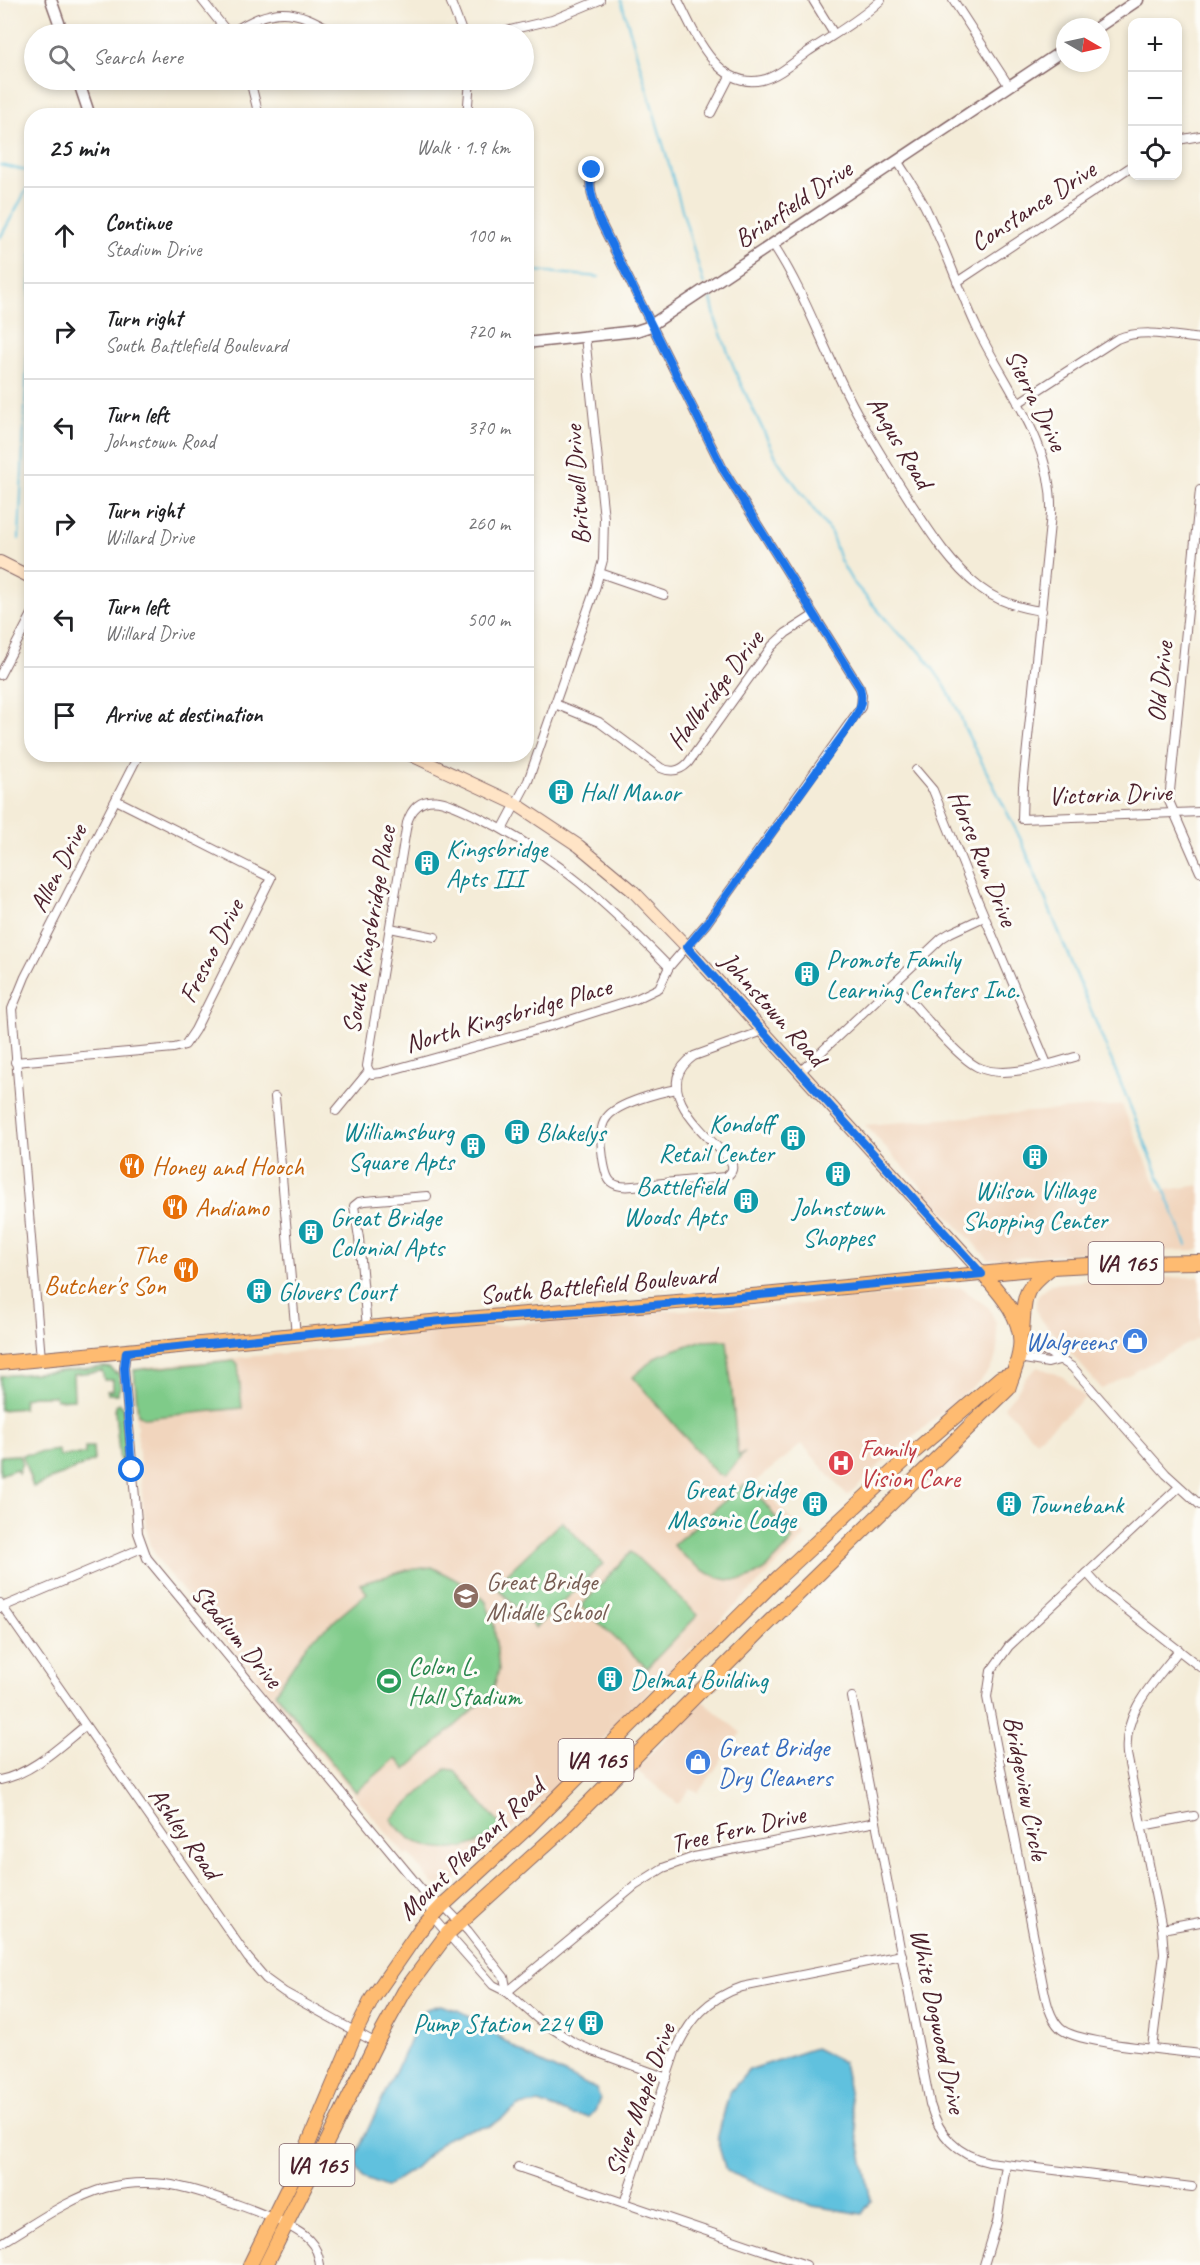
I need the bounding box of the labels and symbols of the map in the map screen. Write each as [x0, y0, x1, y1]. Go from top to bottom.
north arrow [1056, 18, 1110, 72]
street label: Briarfield Drive [728, 152, 860, 255]
street label: Constance Drive [964, 152, 1103, 259]
route end [578, 156, 604, 182]
street label: Sierra Drive [997, 344, 1075, 457]
street label: Angus Road [860, 390, 942, 498]
street label: Britwell Drive [556, 422, 598, 546]
street label: Hallbridge Drive [659, 622, 772, 756]
street label: Old Drive [1139, 639, 1181, 724]
street label: Victoria Drive [1048, 775, 1174, 813]
place label: Hall Manor [580, 776, 683, 809]
building icon: Hall Manor [546, 777, 576, 807]
street label: Horse Run Drive [941, 785, 1026, 932]
street label: Allen Drive [22, 817, 95, 918]
street label: South Kingsbridge Place [335, 821, 404, 1036]
place label: Kingsbridge Apts III [446, 832, 549, 895]
building icon: Kingsbridge Apts III [412, 848, 442, 878]
street label: Fresno Drive [171, 891, 252, 1008]
street label: Johnstown Road [711, 943, 836, 1076]
place label: Promote Family Learning Centers Inc. [826, 943, 1020, 1006]
building icon: Promote Family Learning Centers Inc. [792, 959, 822, 989]
street label: North Kingsbridge Place [401, 969, 616, 1060]
place label: Kondoff Retail Center [658, 1107, 779, 1170]
place label: Williamsburg Square Apts [342, 1115, 456, 1178]
place label: Blakelys [536, 1116, 608, 1149]
building icon: Blakelys [502, 1117, 532, 1147]
building icon: Kondoff Retail Center [778, 1123, 808, 1153]
building icon: Williamsburg Square Apts [458, 1131, 488, 1161]
building icon: Wilson Village Shopping Center [1020, 1142, 1050, 1172]
place label: Honey and Hooch [152, 1150, 305, 1183]
restaurant icon: Honey and Hooch [117, 1151, 147, 1181]
building icon: Johnstown Shoppes [823, 1159, 853, 1189]
place label: Battlefield Woods Apts [623, 1170, 730, 1233]
place label: Wilson Village Shopping Center [963, 1174, 1109, 1237]
building icon: Battlefield Woods Apts [731, 1186, 761, 1216]
place label: Andiamo [195, 1191, 271, 1224]
place label: Johnstown Shoppes [790, 1191, 886, 1254]
restaurant icon: Andiamo [160, 1192, 190, 1222]
place label: Great Bridge Colonial Apts [330, 1201, 446, 1264]
building icon: Great Bridge Colonial Apts [296, 1217, 326, 1247]
place label: The Butcher's Son [44, 1239, 169, 1302]
road number: VA 165 [1088, 1242, 1164, 1284]
restaurant icon: The Butcher's Son [171, 1255, 201, 1285]
street label: South Battlefield Boulevard [478, 1258, 721, 1312]
place label: Glovers Court [278, 1275, 398, 1308]
building icon: Glovers Court [244, 1276, 274, 1306]
place label: Walgreens [1025, 1325, 1118, 1358]
shop icon: Walgreens [1120, 1326, 1150, 1356]
place label: Family Vision Care [860, 1432, 961, 1495]
hospital icon: Family Vision Care [826, 1448, 856, 1478]
route start [118, 1456, 144, 1482]
place label: Great Bridge Masonic Lodge [667, 1473, 799, 1536]
place label: Townebank [1028, 1488, 1125, 1521]
building icon: Great Bridge Masonic Lodge [800, 1489, 830, 1519]
building icon: Townebank [994, 1489, 1024, 1519]
place label: Great Bridge Middle School [486, 1565, 610, 1628]
street label: Stadium Drive [184, 1577, 291, 1696]
school or university icon: Great Bridge Middle School [451, 1581, 481, 1611]
place label: Colon L. Hall Stadium [408, 1650, 523, 1713]
place label: Delmat Building [630, 1663, 770, 1696]
building icon: Delmat Building [595, 1664, 625, 1694]
sports icon: Colon L. Hall Stadium [374, 1666, 404, 1696]
street label: Bridgeview Circle [996, 1713, 1056, 1864]
place label: Great Bridge Dry Cleaners [718, 1731, 834, 1794]
road number: VA 165 [558, 1739, 634, 1781]
shop icon: Great Bridge Dry Cleaners [683, 1747, 713, 1777]
street label: Mount Pleasant Road [391, 1768, 554, 1927]
street label: Ashley Road [141, 1780, 231, 1889]
street label: Tree Fern Drive [668, 1797, 810, 1860]
street label: White Dogwood Drive [902, 1926, 974, 2119]
place label: Pump Station 224 [413, 2007, 574, 2040]
building icon: Pump Station 224 [576, 2008, 606, 2038]
street label: Silver Maple Drive [597, 2018, 683, 2181]
road number: VA 165 [280, 2144, 354, 2186]

